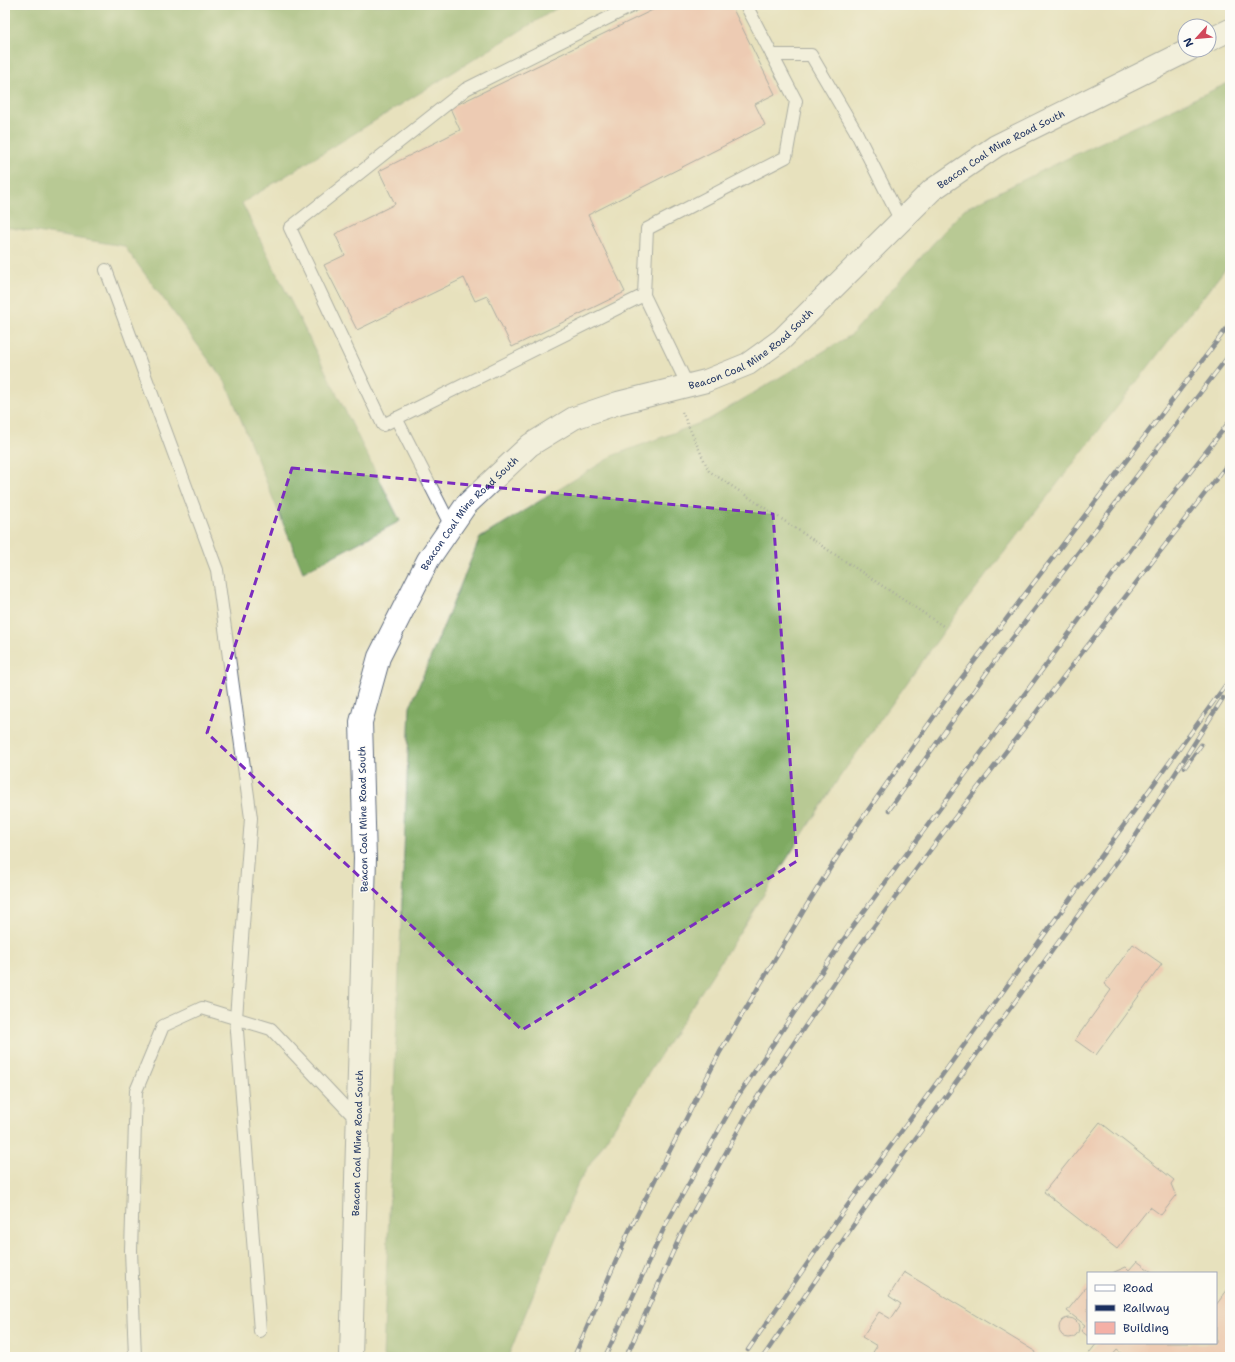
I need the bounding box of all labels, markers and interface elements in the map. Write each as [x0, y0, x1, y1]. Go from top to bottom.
north arrow [1177, 18, 1217, 58]
text: N [1180, 35, 1197, 50]
street label: Beacon Coal Mine Road South [934, 106, 1067, 191]
street label: Beacon Coal Mine Road South [687, 306, 816, 392]
street label: Beacon Coal Mine Road South [417, 453, 521, 572]
street label: Beacon Coal Mine Road South [355, 746, 371, 892]
street label: Beacon Coal Mine Road South [348, 1070, 366, 1216]
legend [1087, 1272, 1217, 1344]
text: Road [1123, 1280, 1154, 1296]
text: Railway [1123, 1300, 1170, 1316]
text: Building [1123, 1320, 1169, 1336]

